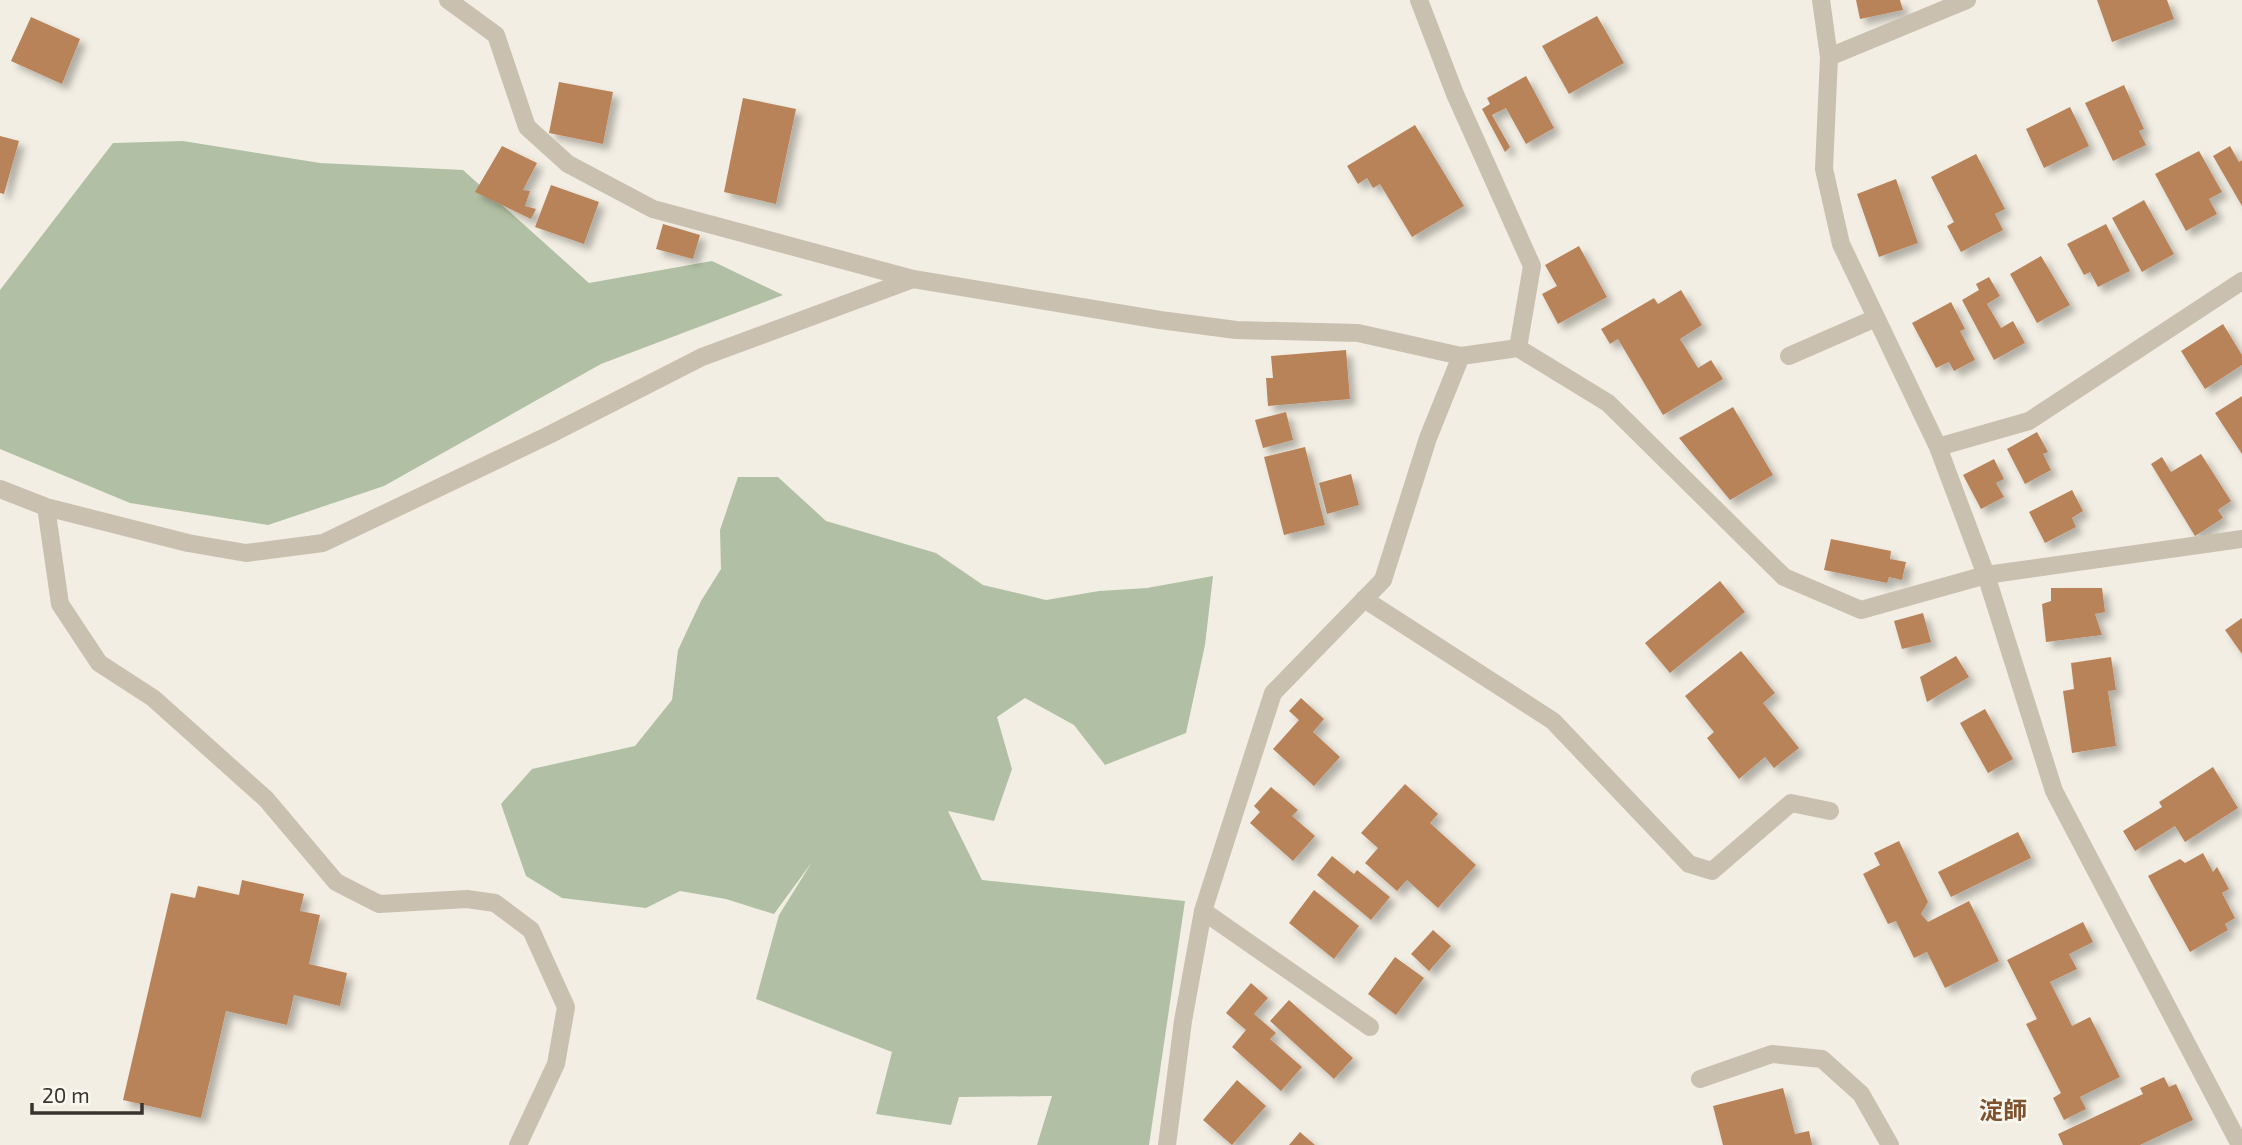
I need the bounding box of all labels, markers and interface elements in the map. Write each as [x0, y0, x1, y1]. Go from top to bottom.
scale bar [32, 1072, 142, 1116]
text: 20 m [42, 1082, 90, 1107]
district label: 淀師 [1979, 1095, 2027, 1124]

